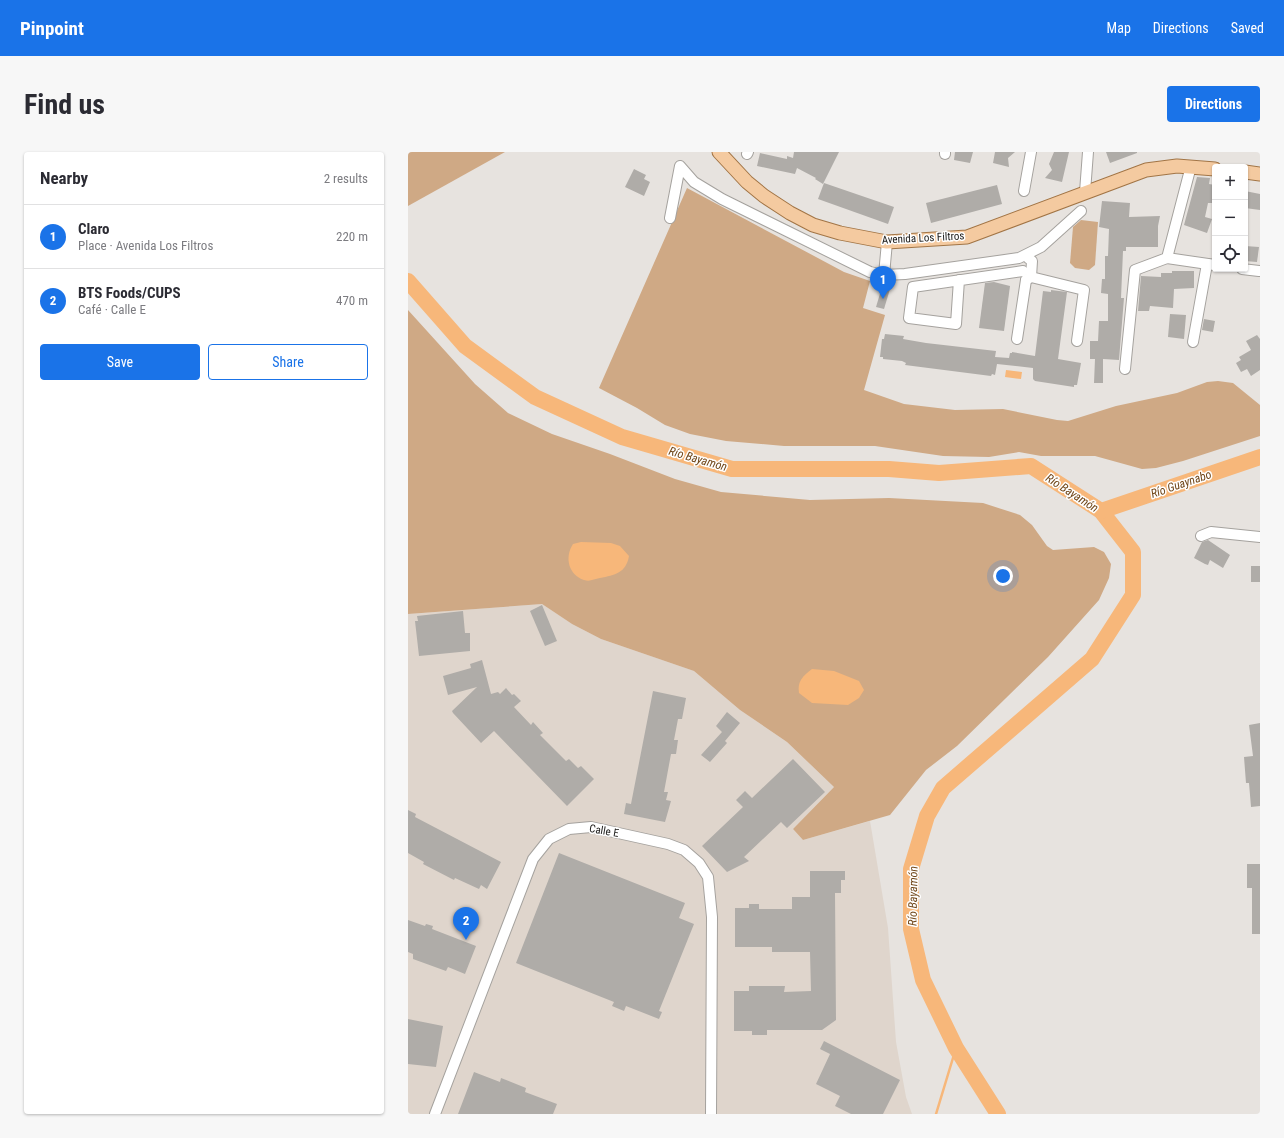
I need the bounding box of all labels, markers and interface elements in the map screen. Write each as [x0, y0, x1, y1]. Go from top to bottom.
text: Pinpoint [20, 17, 84, 40]
text: Map [1107, 20, 1131, 36]
text: Directions [1153, 20, 1209, 36]
text: Saved [1231, 20, 1264, 36]
button: Directions [1167, 86, 1260, 122]
text: Find us [24, 88, 105, 121]
map controls [1212, 164, 1248, 272]
button: + [1212, 164, 1248, 200]
text: Nearby [40, 168, 88, 188]
text: 2 results [324, 171, 368, 186]
button: − [1212, 200, 1248, 236]
text: Claro [78, 220, 110, 238]
text: 1 [50, 229, 56, 244]
text: 220 m [336, 229, 368, 244]
street label: Avenida Los Filtros [881, 229, 965, 247]
button: locate [1212, 236, 1248, 272]
text: Place · Avenida Los Filtros [78, 238, 213, 253]
pin: 1 [870, 266, 896, 299]
text: BTS Foods/CUPS [78, 284, 181, 302]
text: 2 [50, 293, 56, 308]
text: 470 m [336, 293, 368, 308]
text: Café · Calle E [78, 302, 146, 317]
button: Save [40, 344, 200, 380]
button: Share [208, 344, 368, 380]
water label: Río Bayamón [667, 444, 729, 474]
water label: Río Guaynabo [1149, 467, 1213, 501]
water label: Río Bayamón [1043, 471, 1101, 515]
your location [993, 566, 1013, 586]
street label: Calle E [588, 822, 620, 840]
water label: Río Bayamón [905, 866, 921, 926]
pin: 2 [453, 907, 479, 940]

